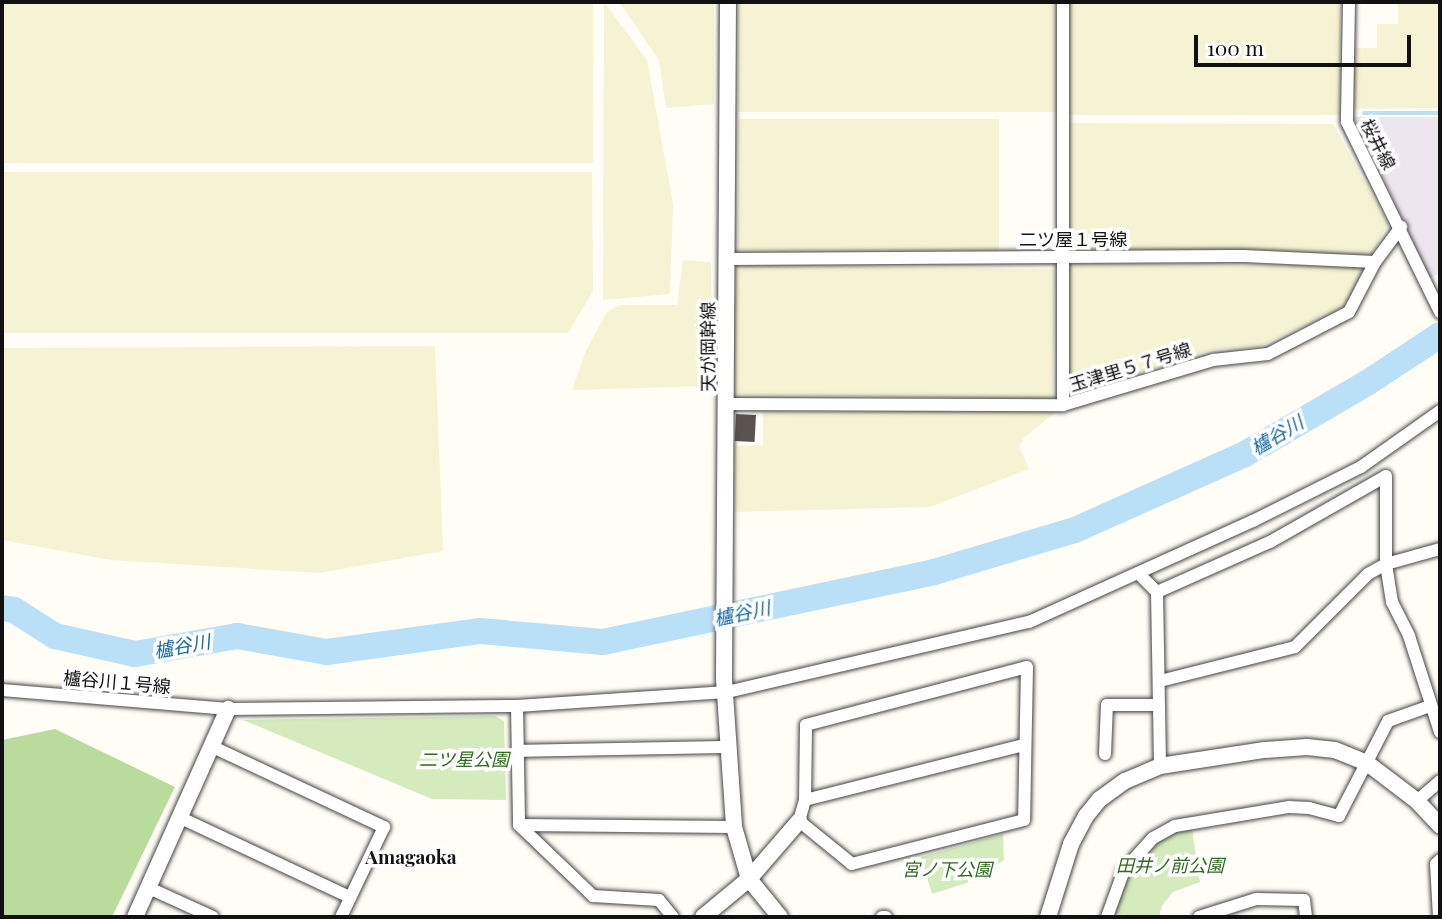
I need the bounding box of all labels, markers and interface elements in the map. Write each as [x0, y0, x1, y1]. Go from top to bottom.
scale bar [1197, 21, 1414, 65]
text: 100 m [1207, 33, 1264, 61]
street label: 桜井線 [1356, 115, 1400, 173]
street label: 二ツ屋１号線 [1019, 228, 1127, 250]
street label: 天が岡幹線 [697, 302, 719, 392]
street label: 玉津里５７号線 [1067, 338, 1193, 396]
water label: 櫨谷川 [1247, 411, 1307, 459]
water label: 櫨谷川 [712, 596, 772, 630]
water label: 櫨谷川 [152, 630, 212, 662]
street label: 櫨谷川１号線 [62, 667, 172, 697]
park label: 二ツ星公園 [419, 748, 509, 770]
district label: Amagaoka [365, 846, 457, 868]
park label: 田井ノ前公園 [1116, 854, 1224, 876]
park label: 宮ノ下公園 [902, 858, 992, 880]

